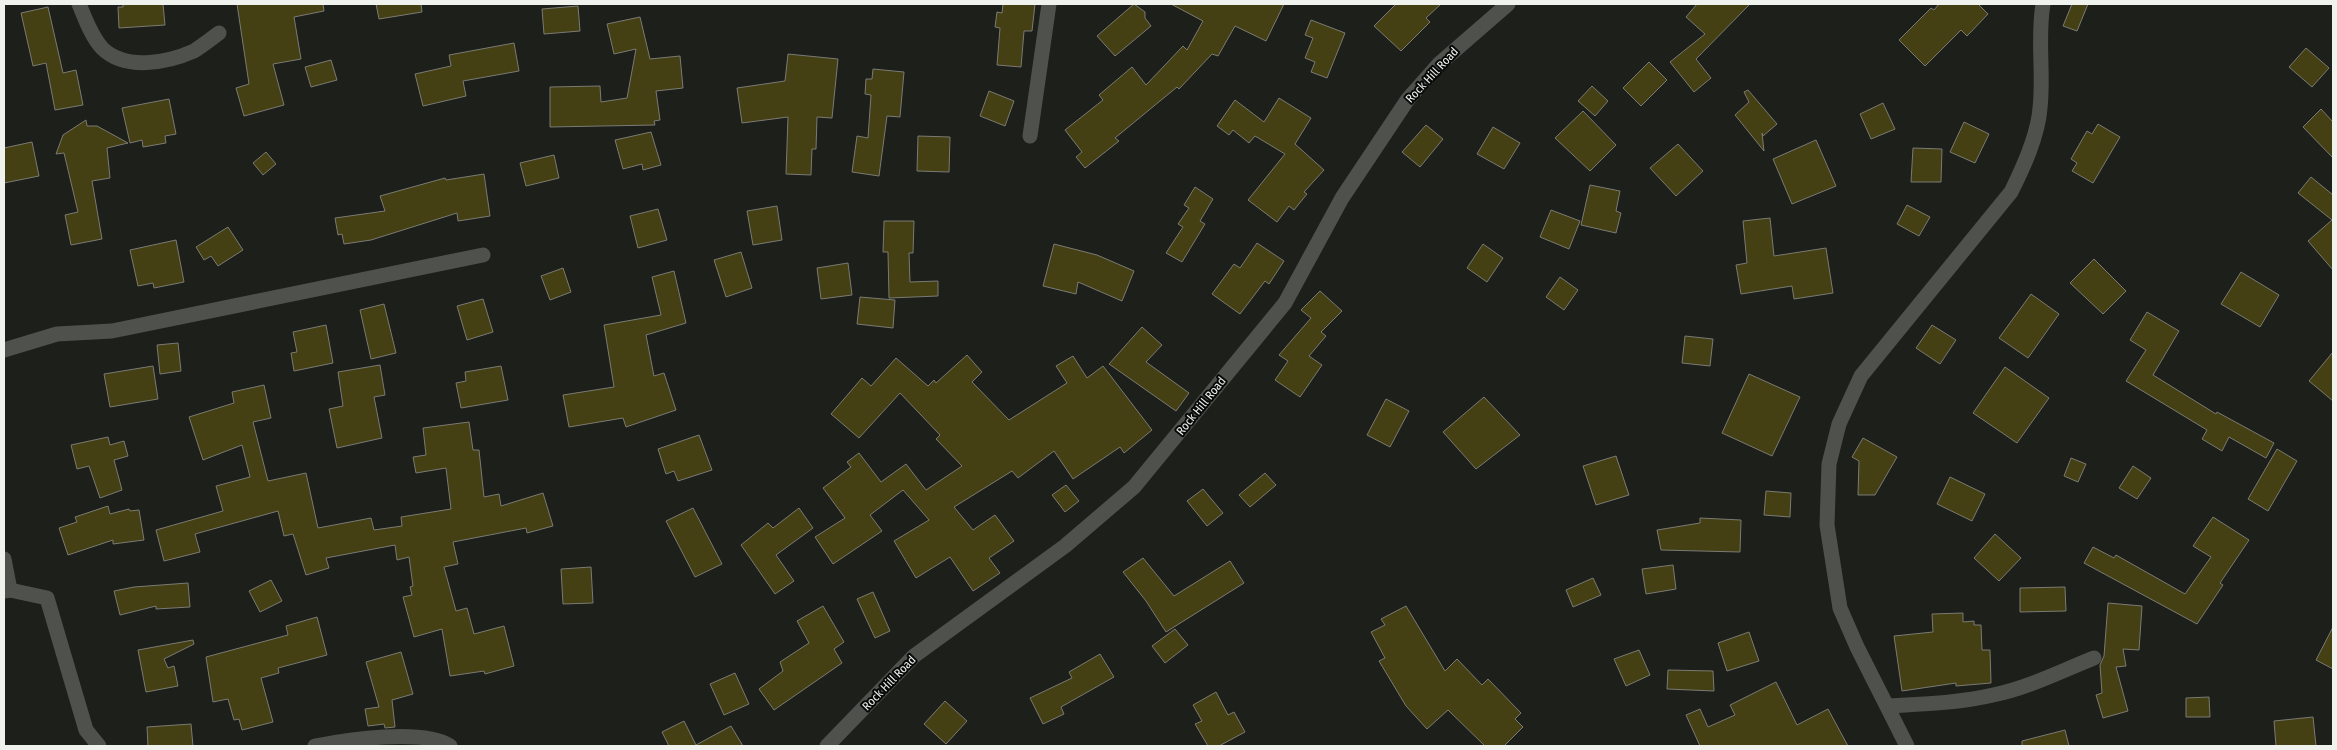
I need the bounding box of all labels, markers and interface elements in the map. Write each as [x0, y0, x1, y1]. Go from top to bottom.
street label: Rock Hill Road [1403, 44, 1461, 106]
street label: Rock Hill Road [1173, 374, 1229, 438]
street label: Rock Hill Road [859, 653, 919, 713]

